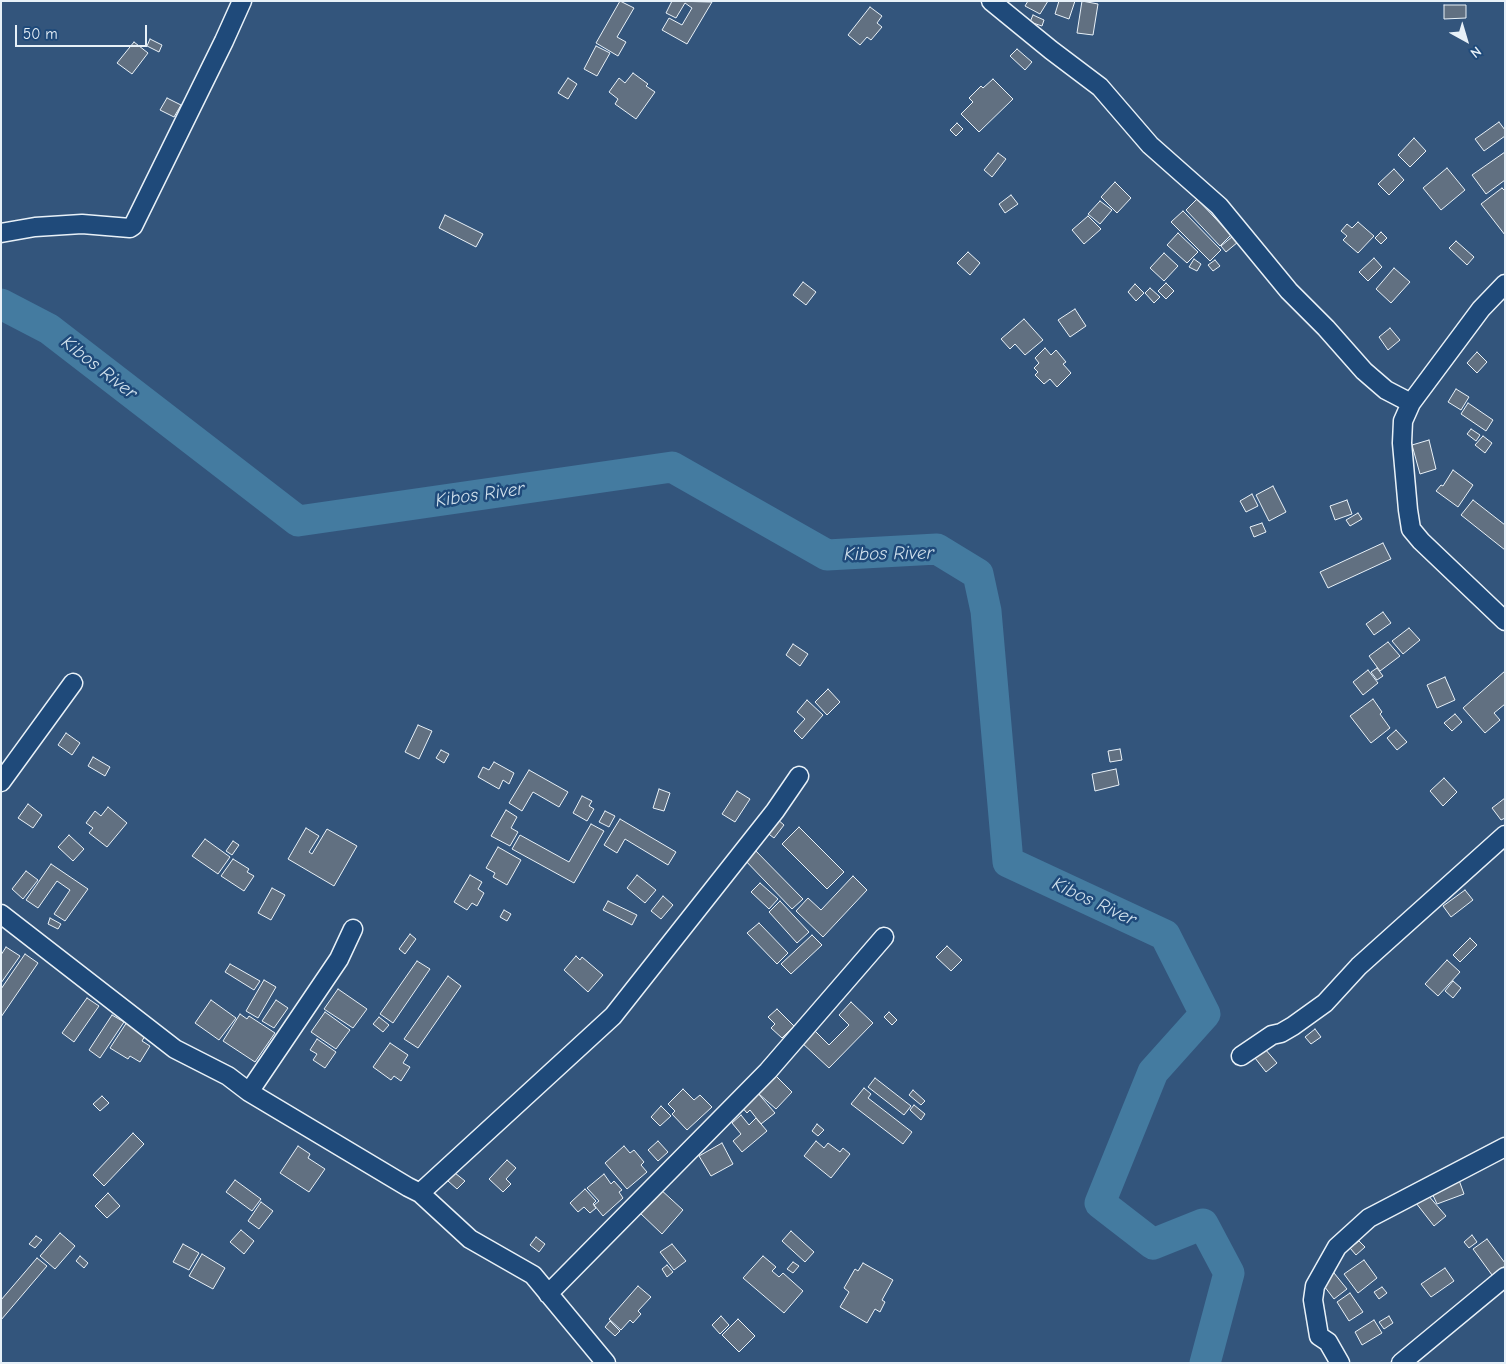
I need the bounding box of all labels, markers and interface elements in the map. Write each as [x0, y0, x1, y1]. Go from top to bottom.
scale bar [18, 15, 150, 47]
north arrow [1441, 15, 1491, 65]
text: 50 m [23, 25, 58, 43]
text: N [1467, 43, 1485, 62]
water label: Kibos River [57, 331, 141, 405]
water label: Kibos River [434, 477, 526, 513]
water label: Kibos River [844, 542, 934, 566]
water label: Kibos River [1048, 873, 1140, 931]

